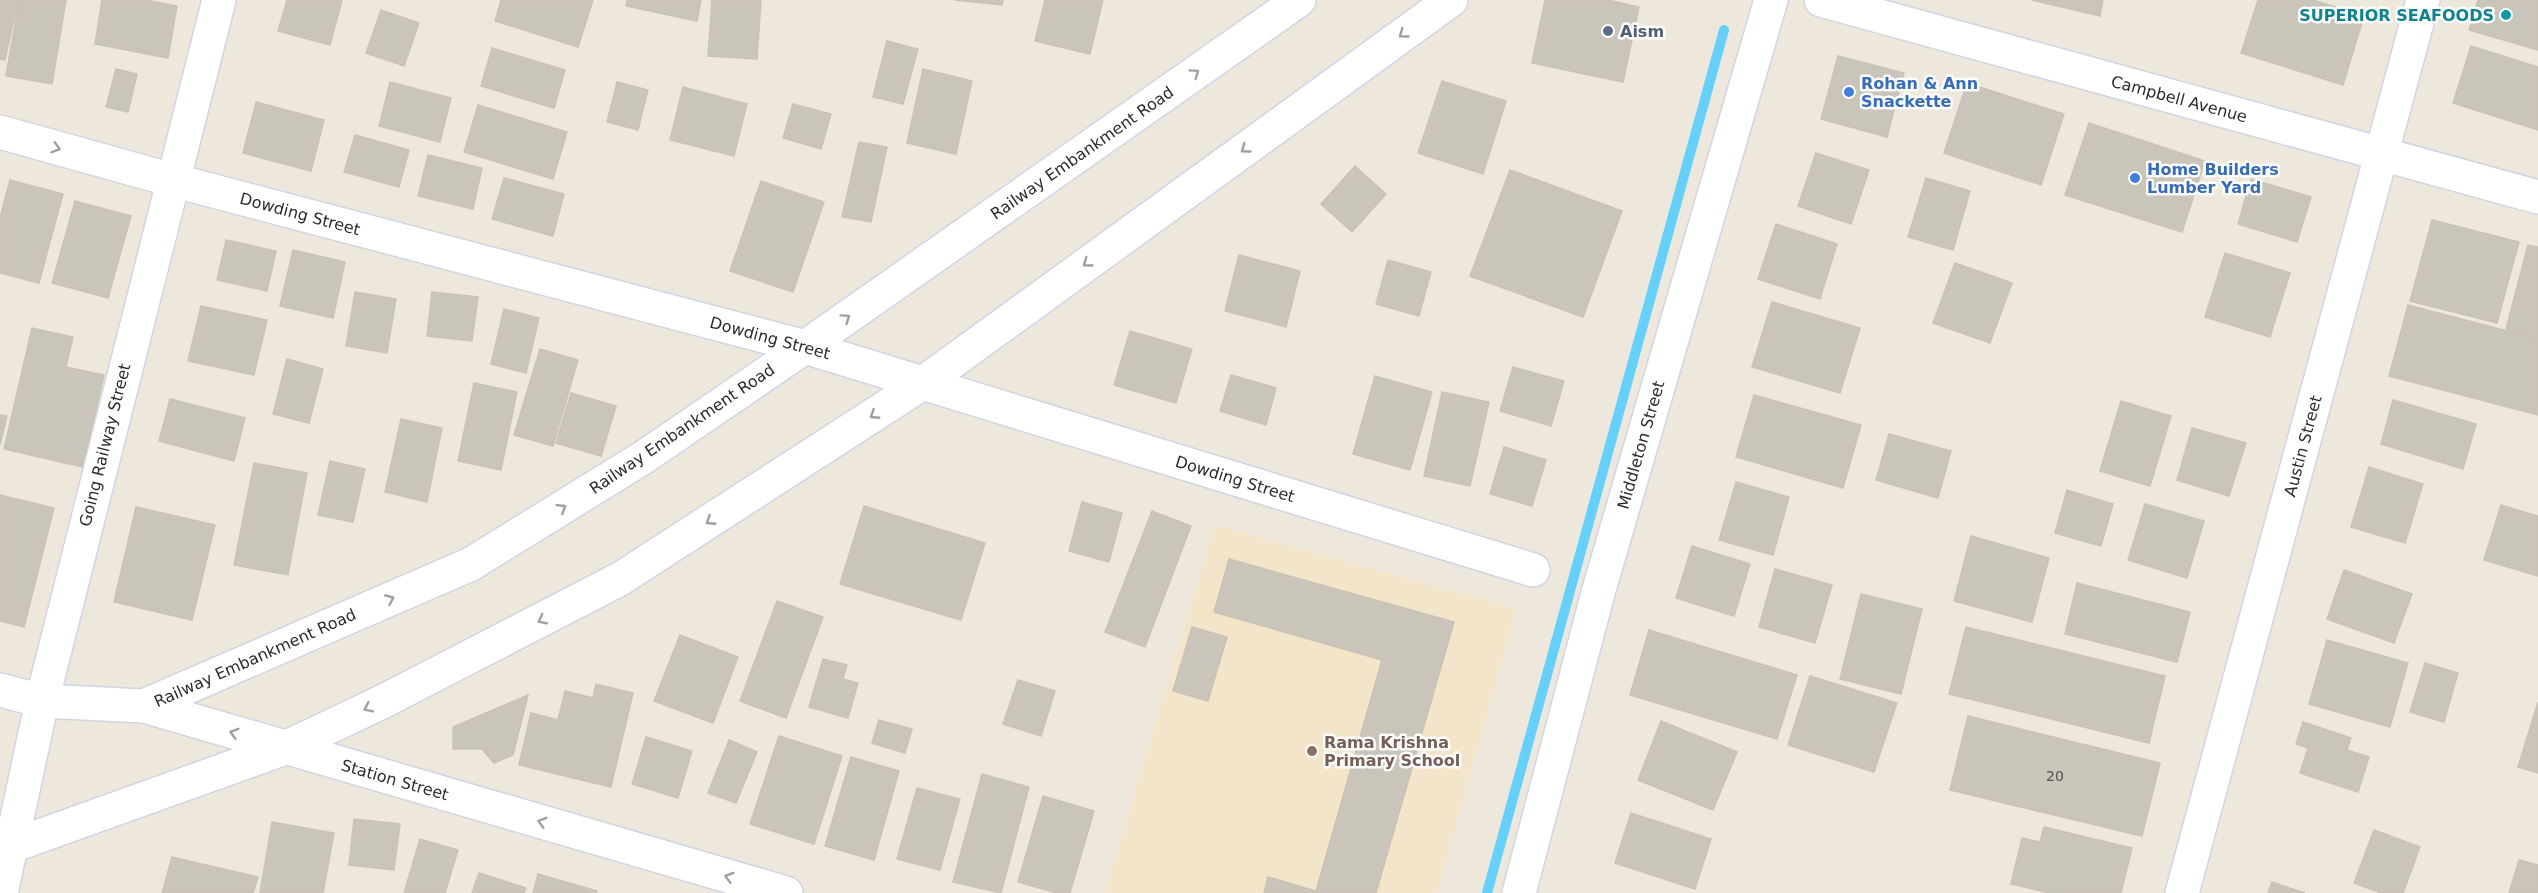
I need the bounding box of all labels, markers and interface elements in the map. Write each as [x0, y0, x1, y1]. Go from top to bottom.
place label: SUPERIOR SEAFOODS [2299, 6, 2494, 25]
marker: SUPERIOR SEAFOODS [2499, 8, 2513, 22]
place label: Aism [1620, 22, 1664, 41]
marker: Aism [1601, 24, 1615, 38]
one-way arrow [1399, 27, 1410, 38]
one-way arrow [1188, 69, 1199, 80]
street label: Campbell Avenue [2109, 72, 2249, 126]
place label: Rohan & Ann Snackette [1861, 74, 1978, 111]
street label: Railway Embankment Road [987, 82, 1177, 224]
marker: Rohan & Ann Snackette [1842, 85, 1856, 99]
one-way arrow [50, 141, 61, 153]
one-way arrow [1241, 142, 1252, 153]
place label: Home Builders Lumber Yard [2147, 160, 2279, 197]
marker: Home Builders Lumber Yard [2128, 171, 2142, 185]
street label: Dowding Street [238, 189, 362, 239]
one-way arrow [1083, 256, 1094, 267]
street label: Dowding Street [708, 313, 832, 363]
one-way arrow [839, 314, 850, 325]
street label: Railway Embankment Road [586, 360, 778, 498]
street label: Going Railway Street [76, 361, 134, 529]
street label: Middleton Street [1614, 379, 1668, 511]
street label: Austin Street [2280, 393, 2326, 499]
one-way arrow [869, 407, 880, 418]
street label: Dowding Street [1173, 452, 1297, 506]
one-way arrow [556, 503, 566, 515]
one-way arrow [706, 514, 717, 525]
one-way arrow [383, 594, 394, 606]
street label: Railway Embankment Road [151, 605, 359, 711]
one-way arrow [538, 613, 549, 624]
one-way arrow [364, 701, 375, 713]
one-way arrow [229, 728, 240, 740]
place label: Rama Krishna Primary School [1324, 733, 1460, 770]
marker: Rama Krishna Primary School [1305, 744, 1319, 758]
street label: Station Street [339, 756, 451, 804]
house number: 20 [2046, 768, 2064, 784]
one-way arrow [537, 817, 548, 829]
one-way arrow [725, 872, 735, 884]

